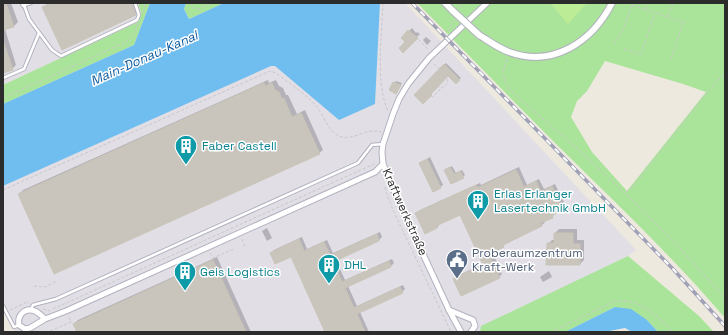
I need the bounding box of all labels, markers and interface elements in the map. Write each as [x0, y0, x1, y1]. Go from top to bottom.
water label: Main-Donau-Kanal [88, 26, 202, 89]
building icon: Faber Castell [173, 133, 199, 166]
place label: Faber Castell [202, 138, 277, 154]
street label: Kraftwerkstraße [379, 166, 431, 258]
place label: Erlas Erlanger Lasertechnik GmbH [494, 186, 606, 216]
building icon: Erlas Erlanger Lasertechnik GmbH [465, 188, 491, 221]
place label: Proberaumzentrum Kraft-Werk [472, 245, 583, 275]
public building icon: Proberaumzentrum Kraft-Werk [444, 247, 470, 280]
building icon: DHL [316, 252, 342, 285]
place label: DHL [344, 257, 367, 273]
building icon: Geis Logistics [172, 259, 198, 292]
place label: Geis Logistics [200, 264, 280, 280]

